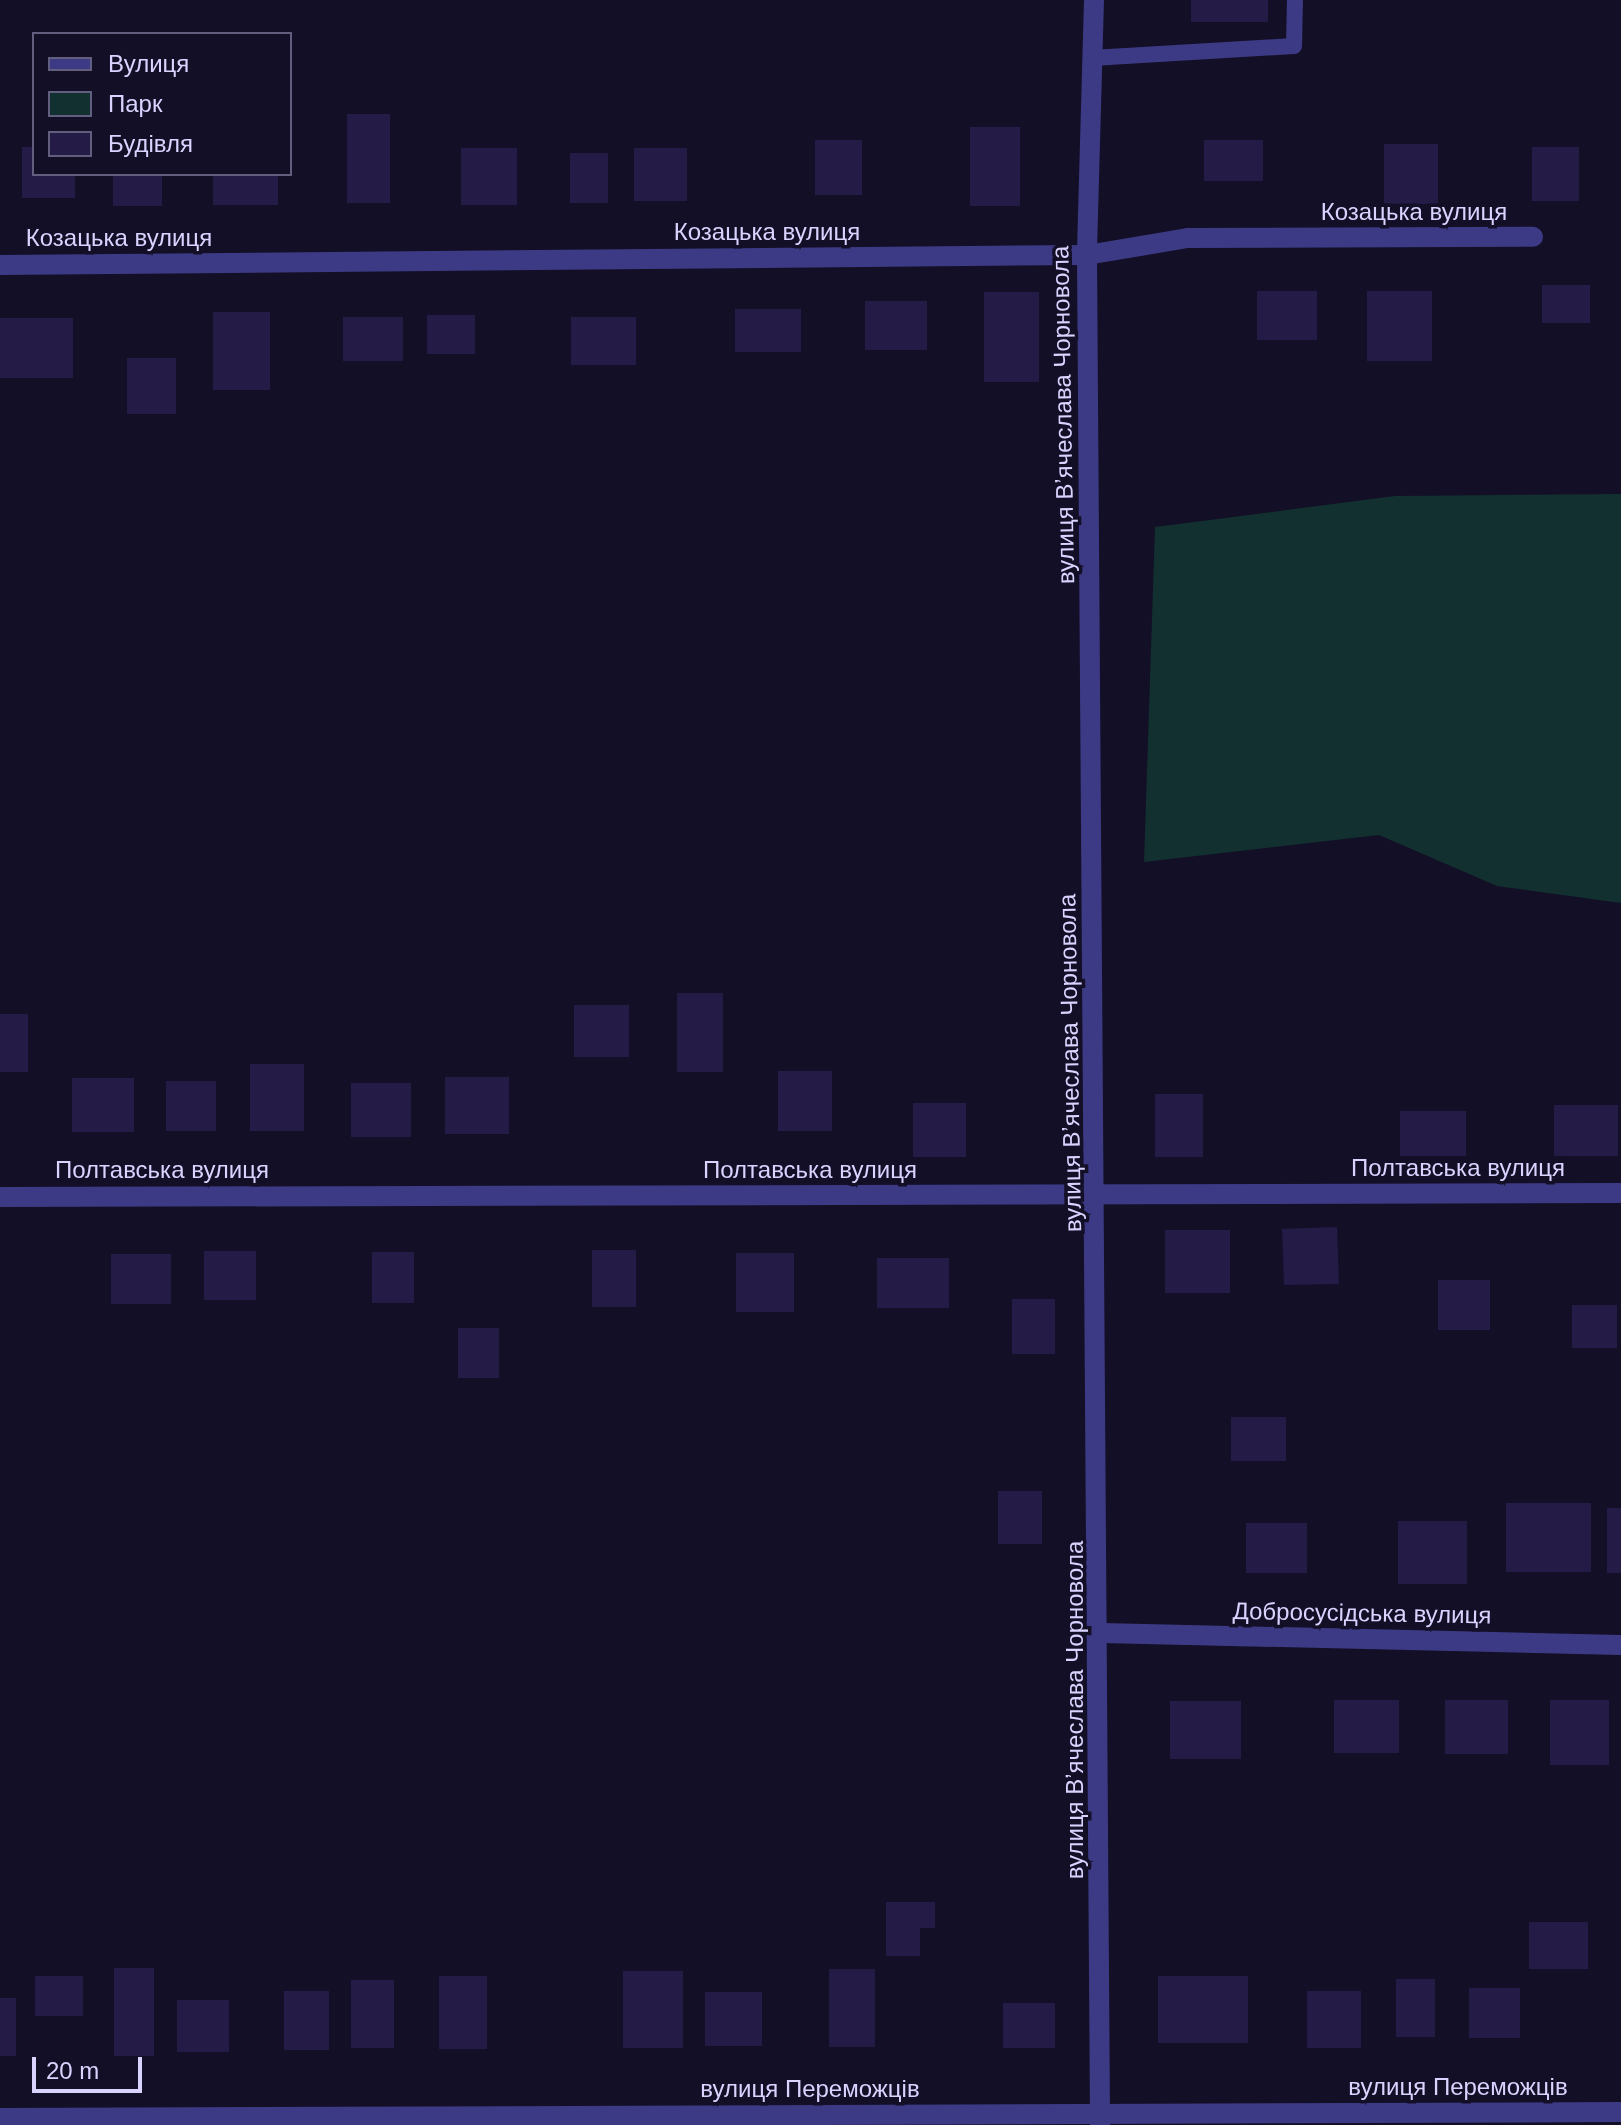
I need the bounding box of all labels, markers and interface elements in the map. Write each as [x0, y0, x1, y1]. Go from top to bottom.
legend [32, 32, 292, 176]
text: Вулиця [108, 50, 189, 77]
text: Парк [108, 90, 162, 117]
text: Будівля [108, 130, 193, 157]
street label: Козацька вулиця [1321, 198, 1507, 226]
street label: Козацька вулиця [674, 218, 860, 246]
street label: Козацька вулиця [26, 224, 212, 252]
street label: вулиця Вʼячеслава Чорновола [1046, 246, 1080, 584]
street label: вулиця Вʼячеслава Чорновола [1053, 894, 1087, 1232]
street label: Полтавська вулиця [1351, 1154, 1565, 1182]
street label: Полтавська вулиця [55, 1156, 269, 1184]
street label: Полтавська вулиця [703, 1156, 917, 1184]
street label: вулиця Вʼячеслава Чорновола [1061, 1541, 1089, 1879]
street label: Добросусідська вулиця [1232, 1596, 1492, 1630]
scale bar [36, 2041, 146, 2091]
text: 20 m [46, 2057, 99, 2084]
street label: вулиця Переможців [1348, 2073, 1568, 2101]
street label: вулиця Переможців [700, 2075, 920, 2103]

